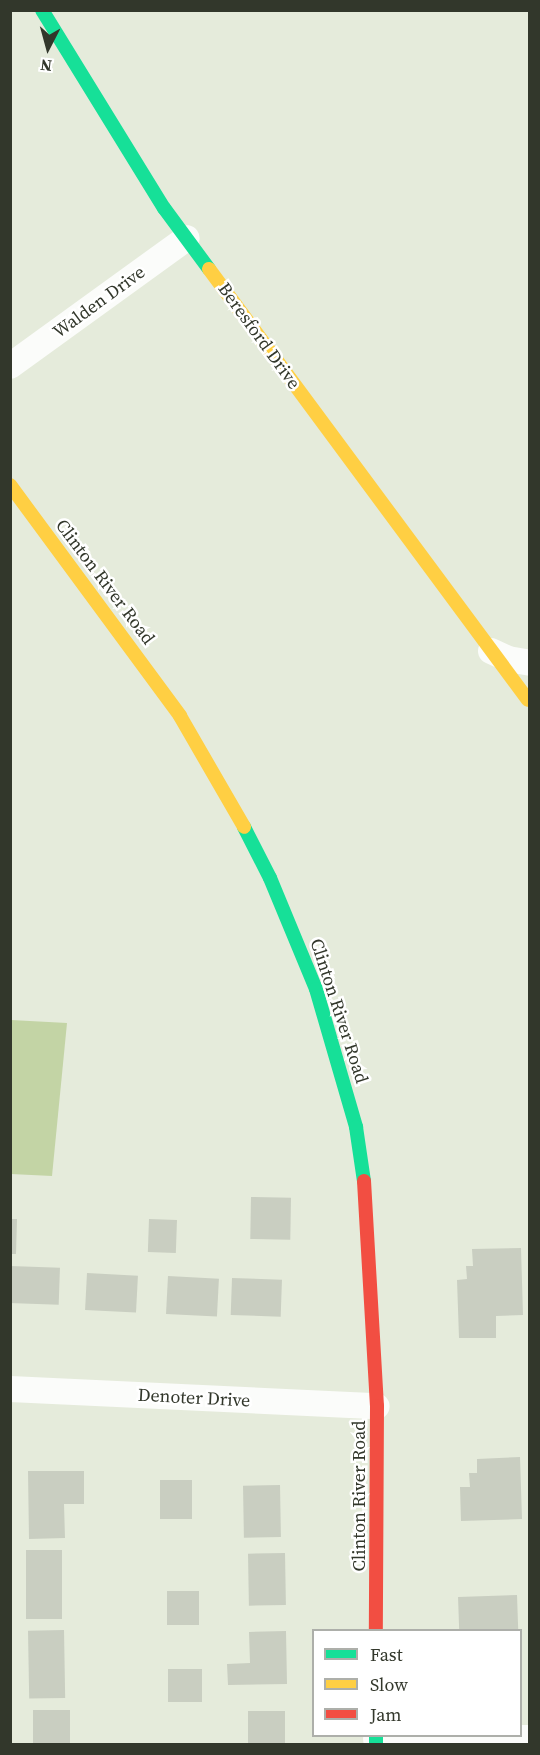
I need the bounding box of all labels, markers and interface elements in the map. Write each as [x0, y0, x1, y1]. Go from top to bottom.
north arrow [18, 18, 78, 78]
text: N [39, 54, 53, 77]
street label: Walden Drive [49, 261, 149, 343]
street label: Beresford Drive [213, 279, 305, 393]
street label: Clinton River Road [51, 515, 159, 649]
street label: Clinton River Road [305, 936, 373, 1086]
street label: Denoter Drive [137, 1384, 251, 1412]
street label: Clinton River Road [348, 1420, 370, 1572]
legend [312, 1629, 522, 1737]
text: Fast [370, 1642, 403, 1667]
text: Slow [370, 1672, 408, 1697]
text: Jam [370, 1702, 402, 1727]

